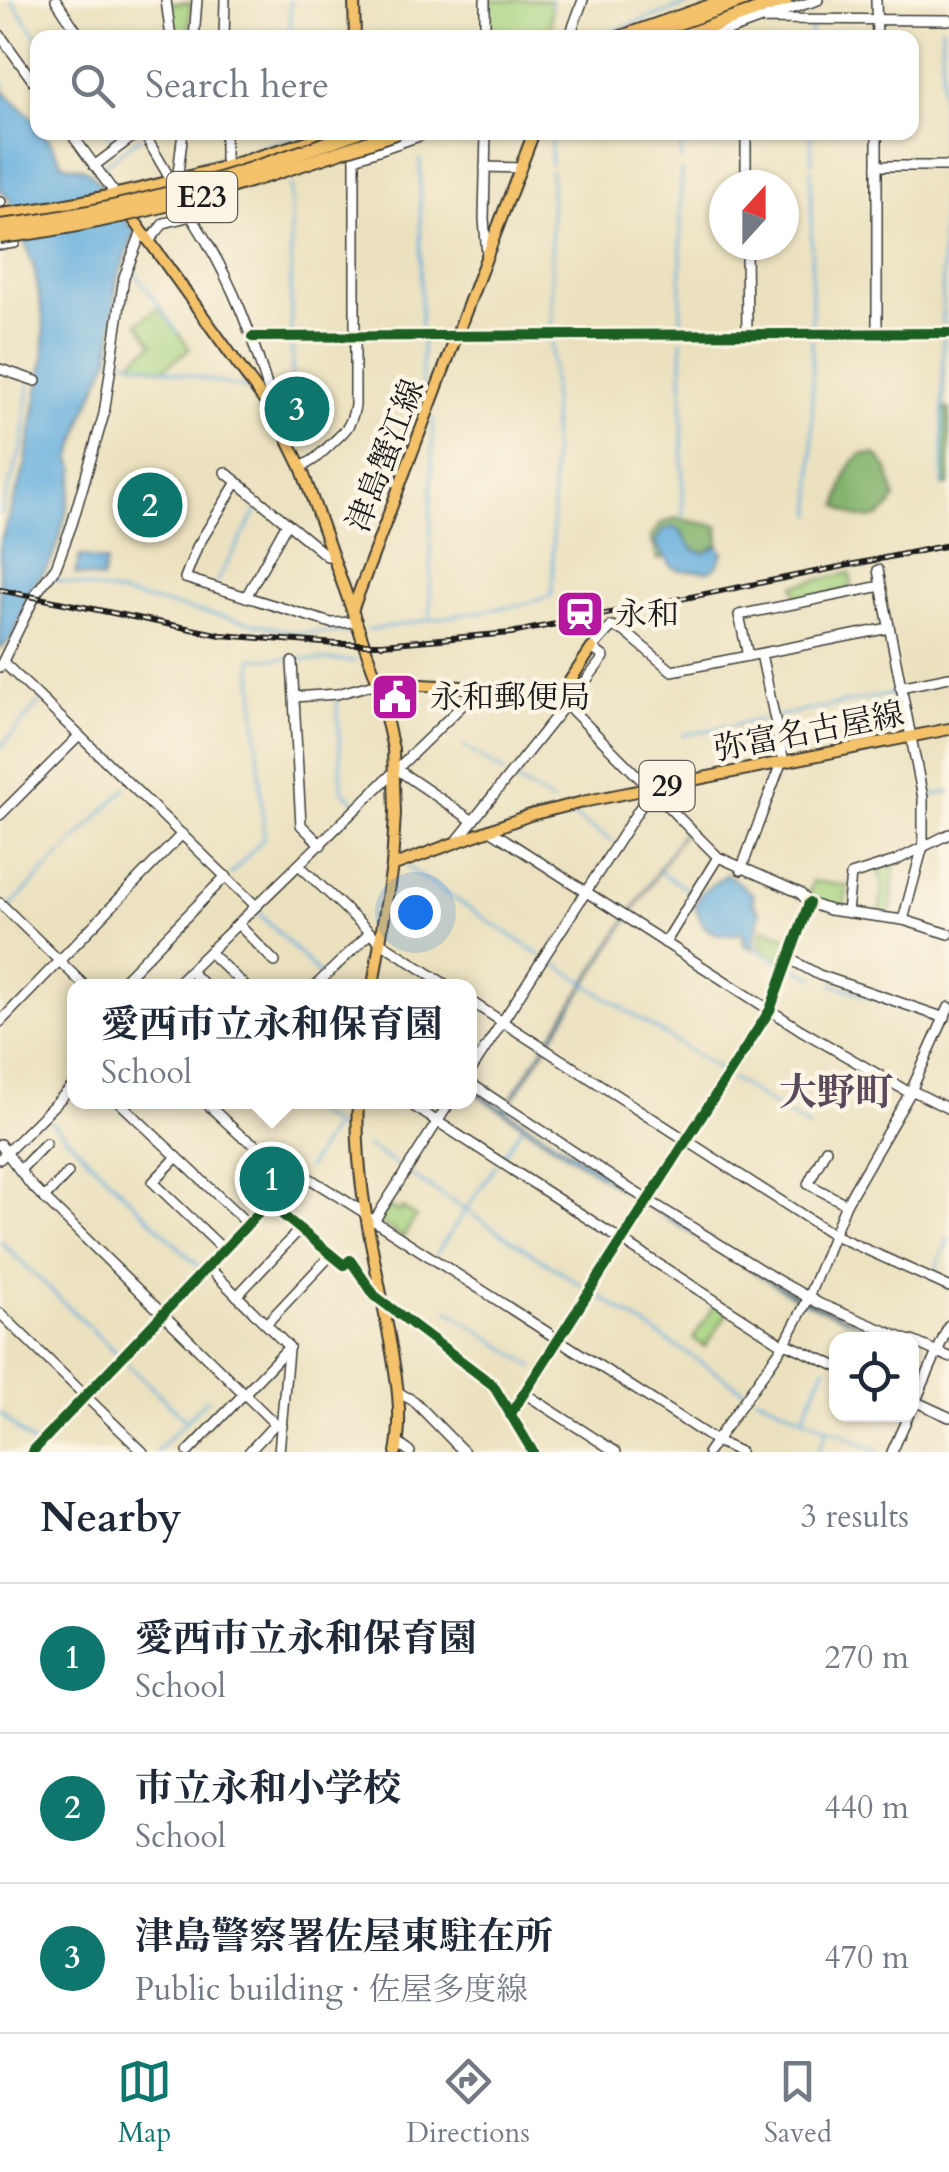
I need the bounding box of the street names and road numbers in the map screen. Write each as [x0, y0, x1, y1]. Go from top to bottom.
road number: E23 [167, 172, 237, 222]
street label: 津島蟹江線 [337, 373, 435, 538]
street label: 弥富名古屋線 [711, 692, 908, 772]
road number: 29 [640, 761, 694, 811]

